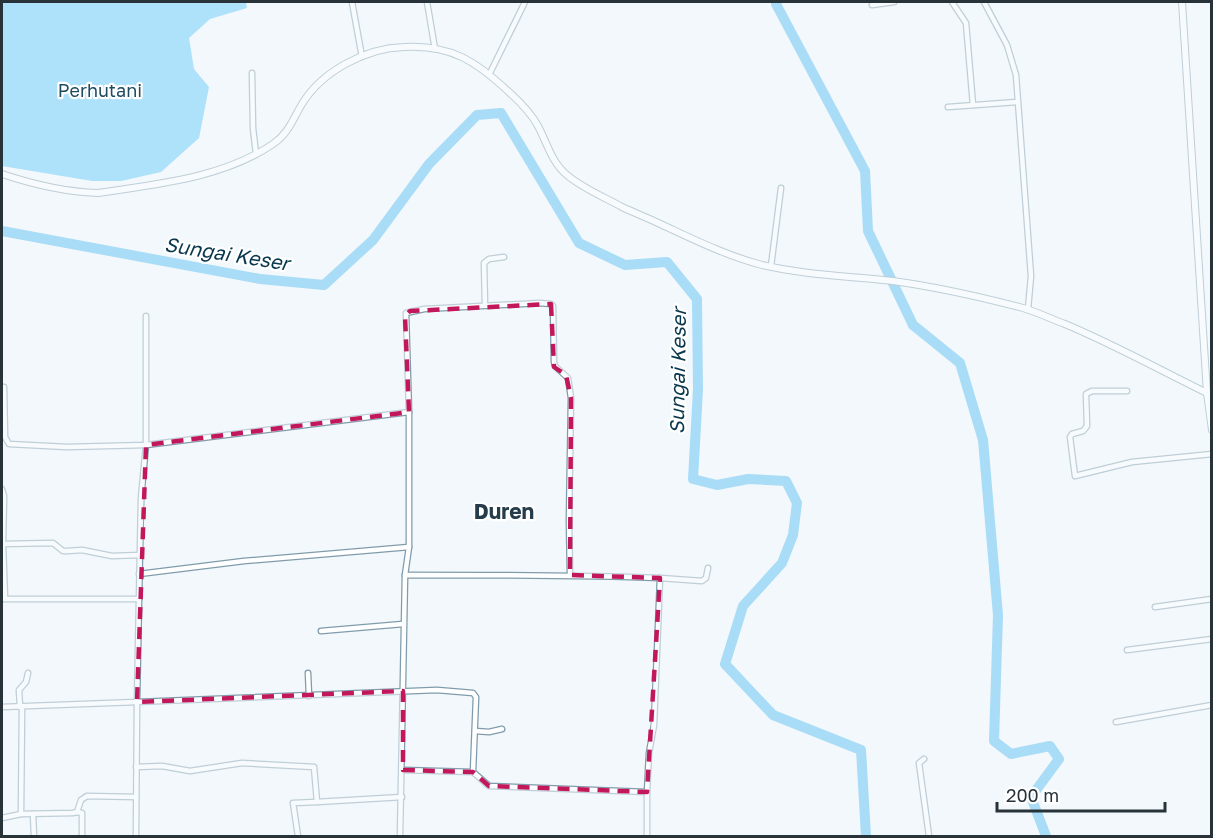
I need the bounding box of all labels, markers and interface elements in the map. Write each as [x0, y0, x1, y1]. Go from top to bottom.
park label: Perhutani [58, 79, 142, 101]
water label: Sungai Keser [163, 231, 294, 276]
water label: Sungai Keser [664, 305, 691, 434]
district label: Duren [474, 498, 534, 524]
scale bar [997, 775, 1165, 813]
text: 200 m [1006, 784, 1059, 806]

